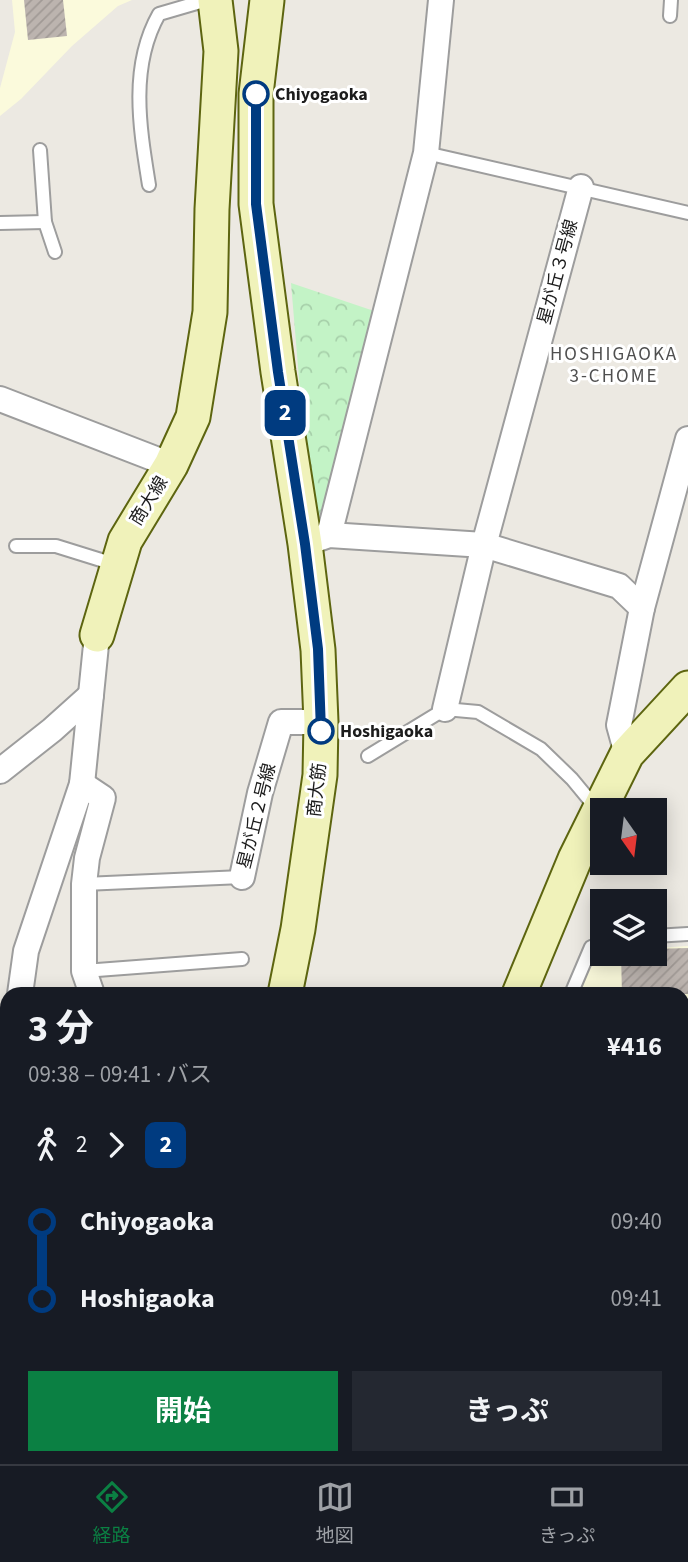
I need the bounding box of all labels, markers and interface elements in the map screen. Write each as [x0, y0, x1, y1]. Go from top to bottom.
marker: Chiyogaoka [243, 81, 269, 107]
place label: Chiyogaoka [275, 82, 368, 107]
street label: 星が丘３号線 [532, 217, 584, 327]
district label: HOSHIGAOKA 3-CHOME [550, 341, 678, 390]
line badge: 2 [262, 390, 308, 436]
text: 2 [279, 395, 291, 430]
street label: 商大線 [124, 471, 174, 531]
marker: Hoshigaoka [308, 718, 334, 744]
place label: Hoshigaoka [340, 719, 433, 744]
street label: 星が丘２号線 [232, 761, 282, 871]
street label: 商大筋 [302, 762, 332, 818]
north arrow [590, 798, 667, 875]
map controls [590, 798, 667, 966]
button: layers [590, 889, 667, 966]
text: 3 分 [28, 1002, 94, 1056]
text: ¥416 [607, 1028, 662, 1065]
text: 09:38 – 09:41 · バス [28, 1058, 212, 1091]
icon: walk [28, 1126, 66, 1164]
icon: forward [97, 1126, 135, 1164]
text: 2 [159, 1127, 172, 1162]
text: 2 [76, 1128, 87, 1161]
text: Chiyogaoka [80, 1203, 214, 1240]
text: 09:40 [611, 1205, 662, 1238]
text: Hoshigaoka [80, 1280, 215, 1317]
text: 09:41 [611, 1282, 662, 1315]
button: 開始 [28, 1371, 338, 1451]
button: きっぷ [352, 1371, 662, 1451]
tab: 経路 [93, 1478, 131, 1550]
tab: 地図 [316, 1478, 354, 1550]
tab: きっぷ [539, 1478, 595, 1550]

